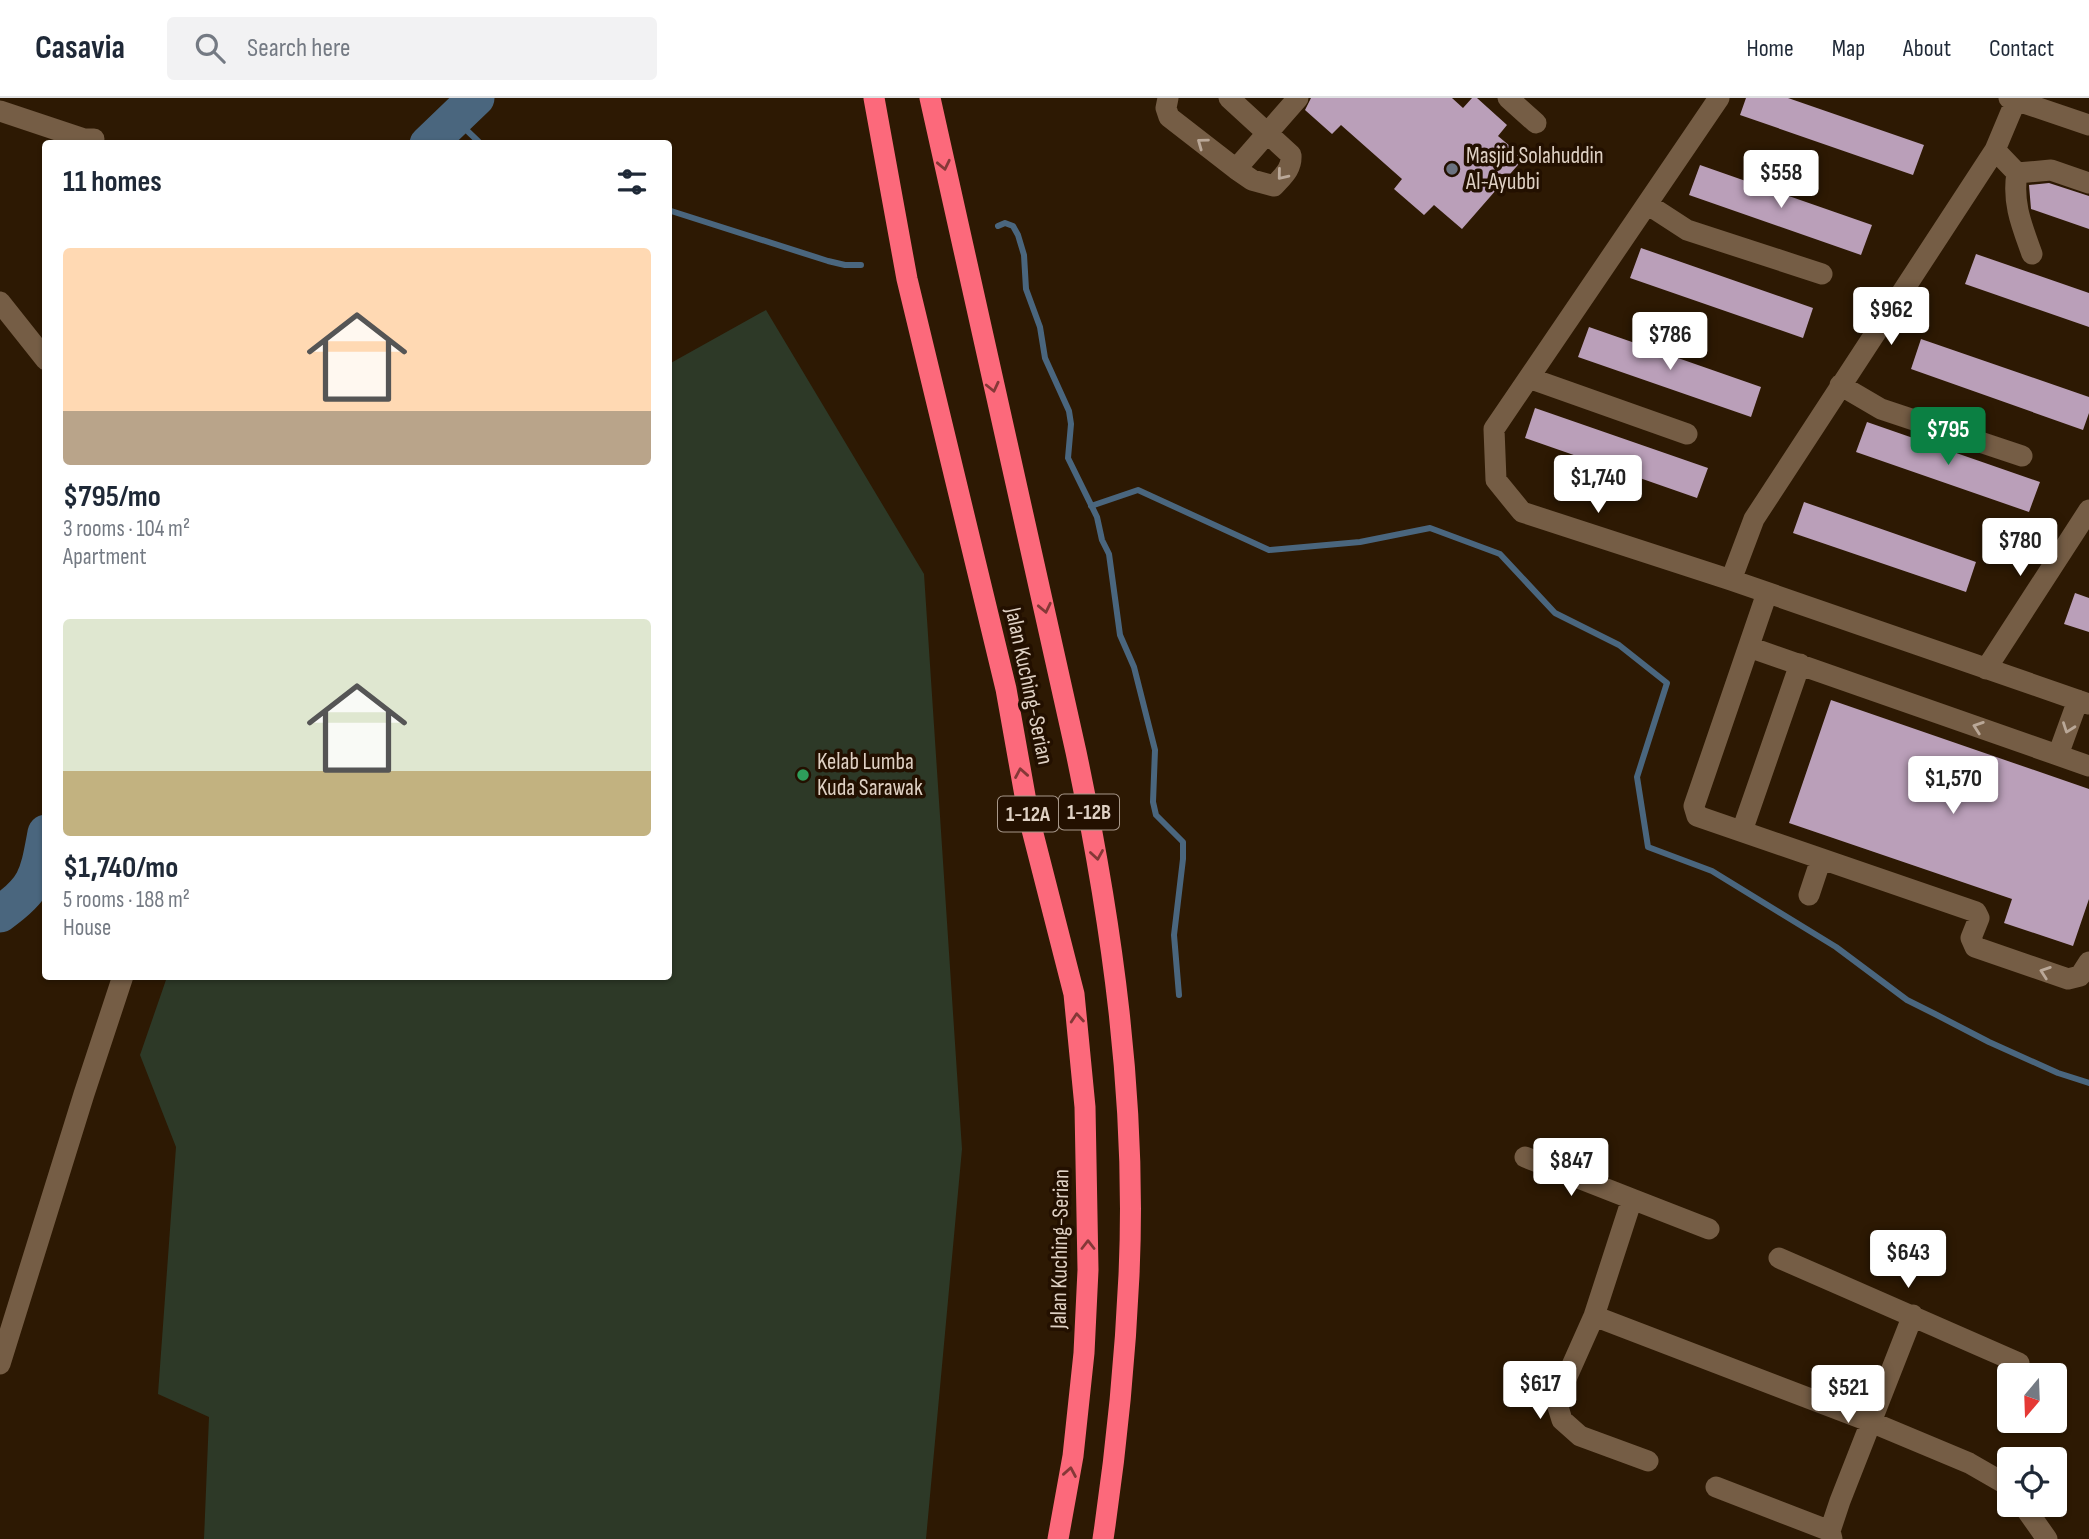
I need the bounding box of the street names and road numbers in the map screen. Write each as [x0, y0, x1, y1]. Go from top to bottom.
street label: Jalan Kuching-Serian [998, 604, 1059, 767]
road number: 1-12B [1059, 794, 1119, 830]
road number: 1-12A [998, 796, 1058, 832]
street label: Jalan Kuching-Serian [1045, 1169, 1075, 1330]

